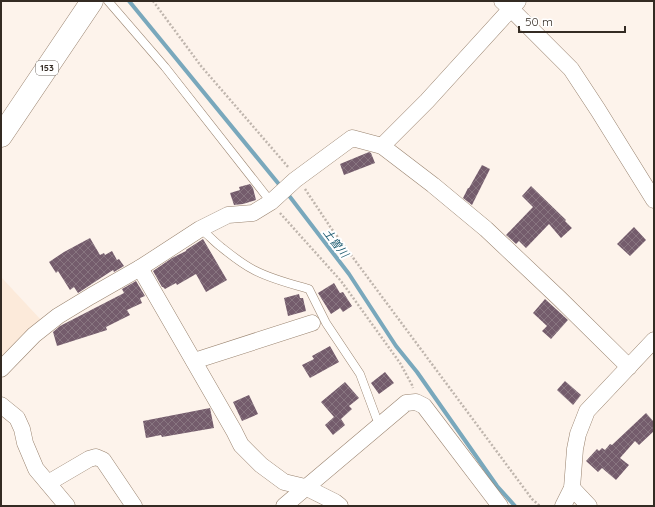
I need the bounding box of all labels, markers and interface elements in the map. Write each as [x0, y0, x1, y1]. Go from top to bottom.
scale bar [519, 8, 625, 34]
text: 50 m [525, 14, 553, 29]
road number: 153 [36, 61, 58, 75]
water label: 土曽川 [320, 226, 352, 261]

